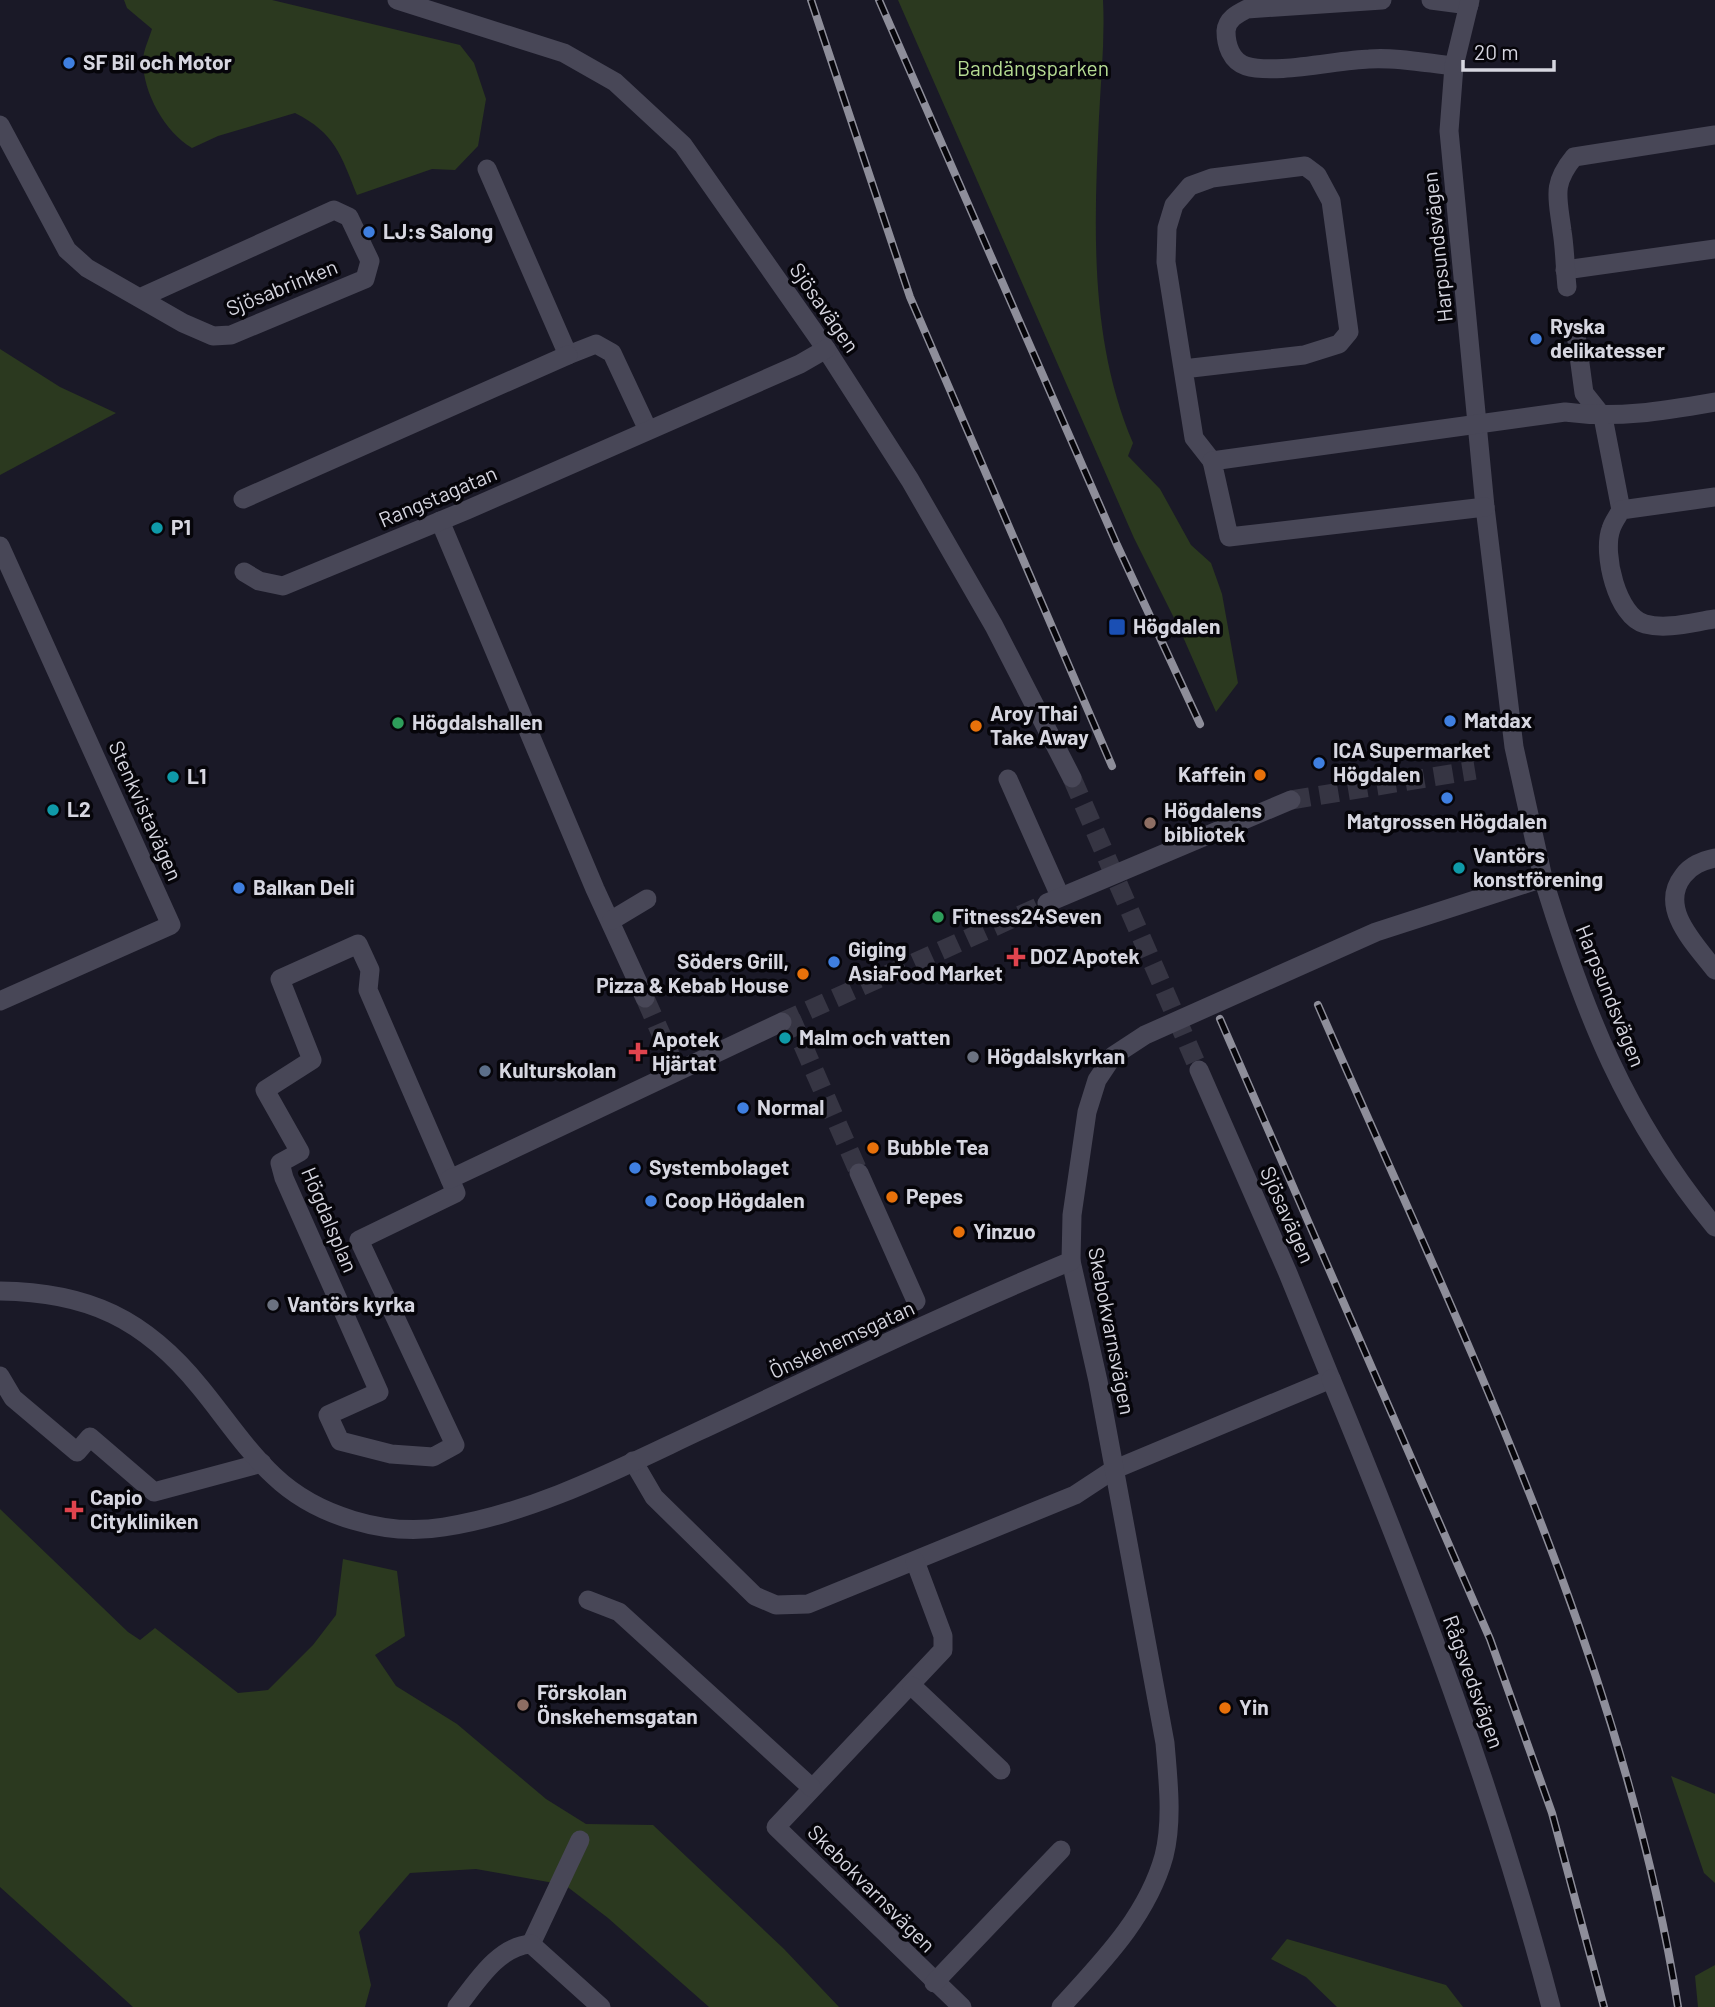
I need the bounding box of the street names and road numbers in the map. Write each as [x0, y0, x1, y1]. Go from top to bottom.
street label: Harpsundsvägen [1416, 171, 1457, 324]
street label: Sjösabrinken [222, 253, 341, 320]
street label: Sjösavägen [785, 258, 865, 357]
street label: Rangstagatan [375, 459, 500, 532]
street label: Stenkvistavägen [104, 737, 188, 884]
street label: Harpsundsvägen [1571, 921, 1651, 1070]
street label: Sjösavägen [1256, 1162, 1321, 1267]
street label: Högdalsplan [297, 1163, 364, 1276]
street label: Skebokvarnsvägen [1084, 1245, 1141, 1417]
street label: Önskehemsgatan [765, 1294, 918, 1383]
street label: Rågsvedsvägen [1439, 1611, 1510, 1752]
street label: Skebokvarnsvägen [803, 1819, 941, 1957]

